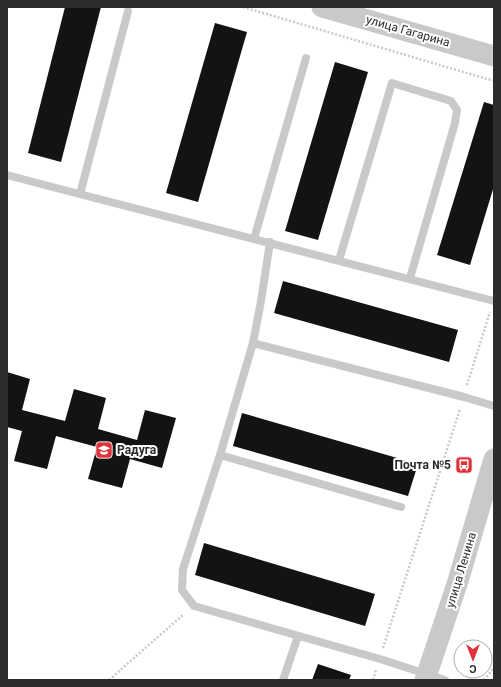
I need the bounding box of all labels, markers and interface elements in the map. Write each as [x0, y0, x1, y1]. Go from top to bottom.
street label: улица Гагарина [364, 12, 452, 50]
school or university icon: Радуга [94, 440, 114, 460]
place label: Радуга [117, 443, 157, 457]
bus stop icon: Почта №5 [454, 455, 474, 475]
place label: Почта №5 [395, 458, 451, 472]
street label: улица Ленина [443, 531, 479, 609]
north arrow [453, 639, 493, 679]
text: С [469, 662, 477, 675]

